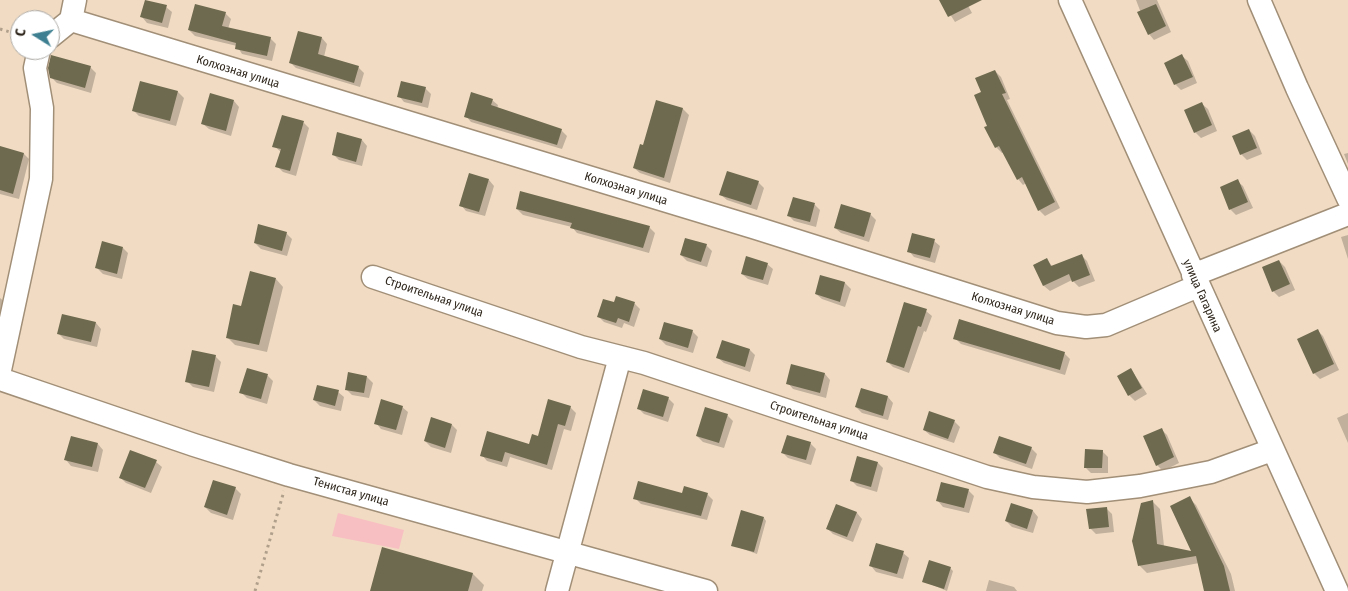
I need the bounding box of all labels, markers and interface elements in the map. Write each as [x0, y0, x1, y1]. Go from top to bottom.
north arrow [10, 10, 60, 60]
text: С [12, 27, 30, 38]
street label: Колхозная улица [195, 53, 281, 91]
street label: Колхозная улица [583, 170, 669, 208]
street label: улица Гагарина [1180, 257, 1224, 335]
street label: Строительная улица [383, 273, 485, 321]
street label: Колхозная улица [970, 290, 1056, 328]
street label: Строительная улица [768, 398, 870, 444]
street label: Тенистая улица [312, 474, 390, 510]

